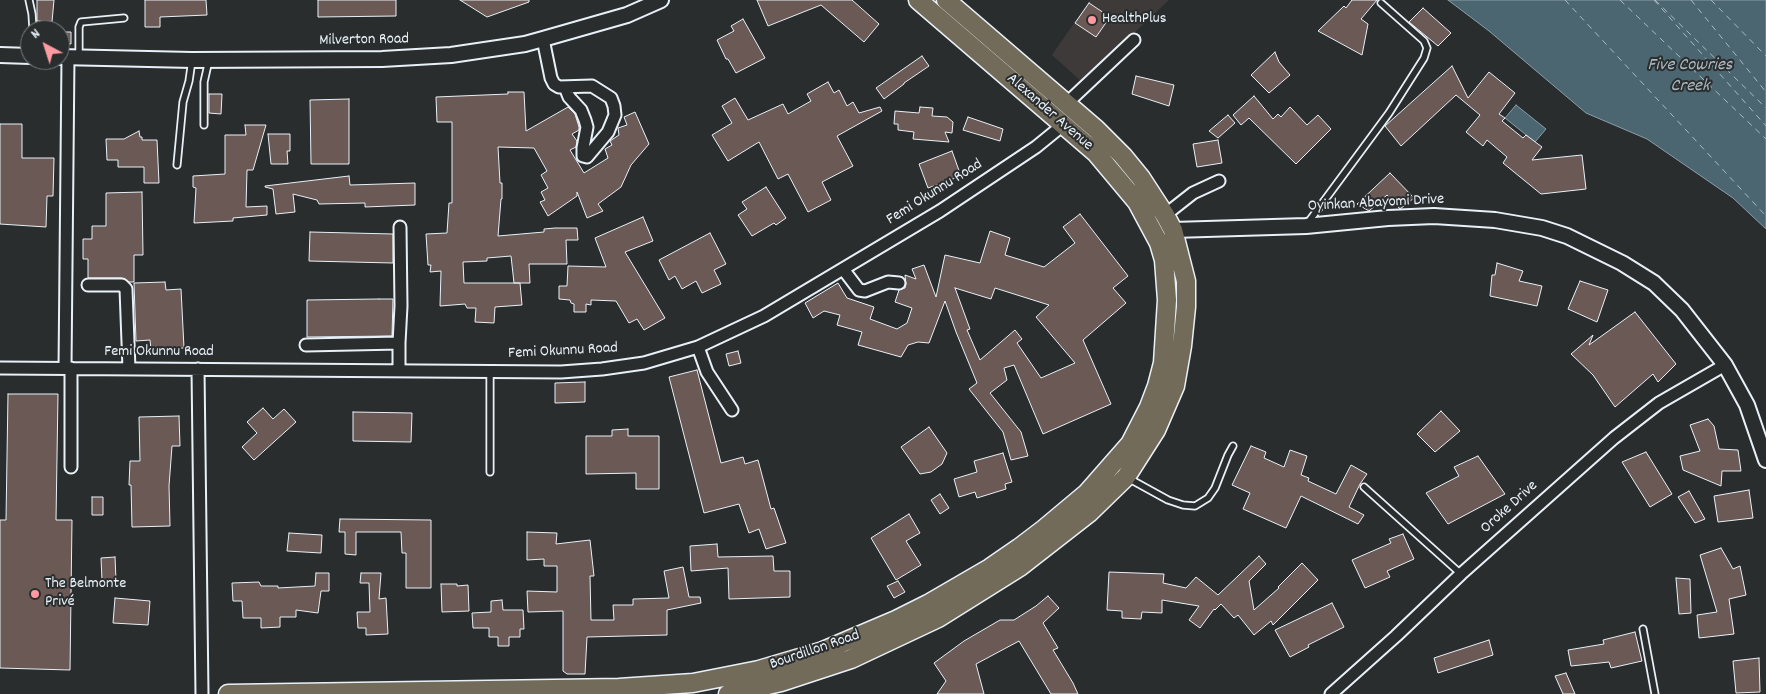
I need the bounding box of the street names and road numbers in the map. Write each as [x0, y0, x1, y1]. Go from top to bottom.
street label: Milverton Road [319, 31, 409, 51]
street label: Alexander Avenue [1002, 70, 1096, 156]
street label: Femi Okunnu Road [883, 156, 987, 230]
street label: Oyinkan Abayomi Drive [1307, 191, 1445, 217]
street label: Femi Okunnu Road [508, 340, 618, 364]
street label: Femi Okunnu Road [104, 343, 214, 363]
street label: Oroke Drive [1477, 477, 1543, 539]
street label: Bourdillon Road [768, 627, 862, 675]

